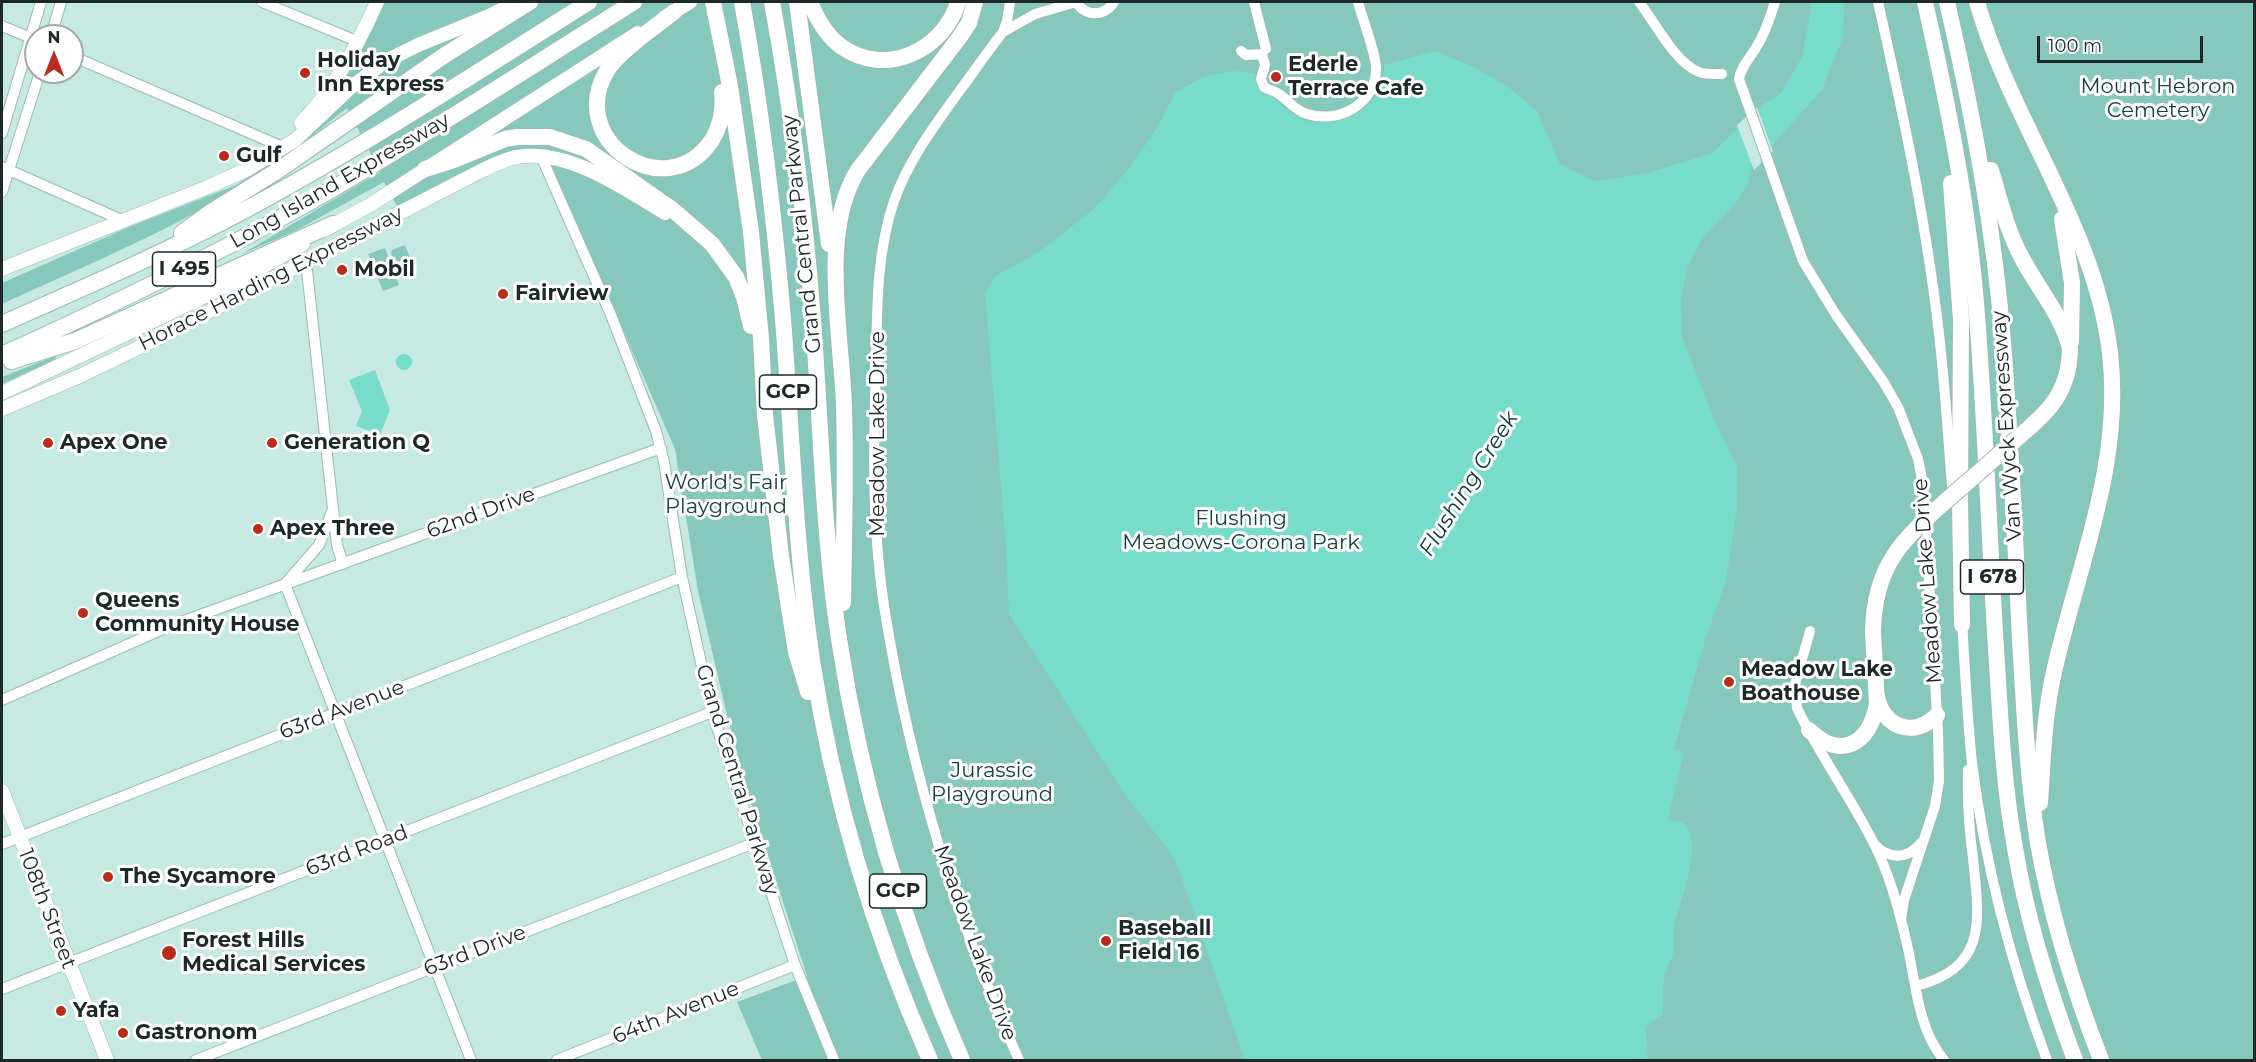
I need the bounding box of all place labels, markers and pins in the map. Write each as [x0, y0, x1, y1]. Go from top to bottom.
place label: Holiday Inn Express [317, 48, 444, 98]
place label: Ederle Terrace Cafe [1288, 52, 1424, 102]
marker: Holiday Inn Express [298, 66, 312, 80]
marker: Ederle Terrace Cafe [1269, 70, 1283, 84]
place label: Gulf [236, 143, 281, 169]
marker: Gulf [217, 149, 231, 163]
place label: Mobil [354, 257, 415, 283]
marker: Mobil [335, 263, 349, 277]
place label: Fairview [515, 281, 608, 307]
marker: Fairview [496, 287, 510, 301]
place label: Apex One [60, 430, 168, 456]
place label: Generation Q [284, 430, 430, 456]
marker: Apex One [41, 436, 55, 450]
marker: Generation Q [265, 436, 279, 450]
place label: Apex Three [270, 516, 395, 542]
marker: Apex Three [251, 522, 265, 536]
place label: Queens Community House [95, 588, 300, 638]
marker: Queens Community House [76, 606, 90, 620]
place label: Meadow Lake Boathouse [1741, 657, 1893, 707]
marker: Meadow Lake Boathouse [1722, 675, 1736, 689]
place label: The Sycamore [120, 864, 276, 890]
marker: The Sycamore [101, 870, 115, 884]
place label: Baseball Field 16 [1118, 916, 1211, 966]
place label: Forest Hills Medical Services [182, 928, 365, 978]
marker: Baseball Field 16 [1099, 934, 1113, 948]
marker: Forest Hills Medical Services [160, 944, 178, 962]
place label: Yafa [73, 998, 120, 1024]
marker: Yafa [54, 1004, 68, 1018]
place label: Gastronom [135, 1020, 257, 1046]
marker: Gastronom [116, 1026, 130, 1040]

